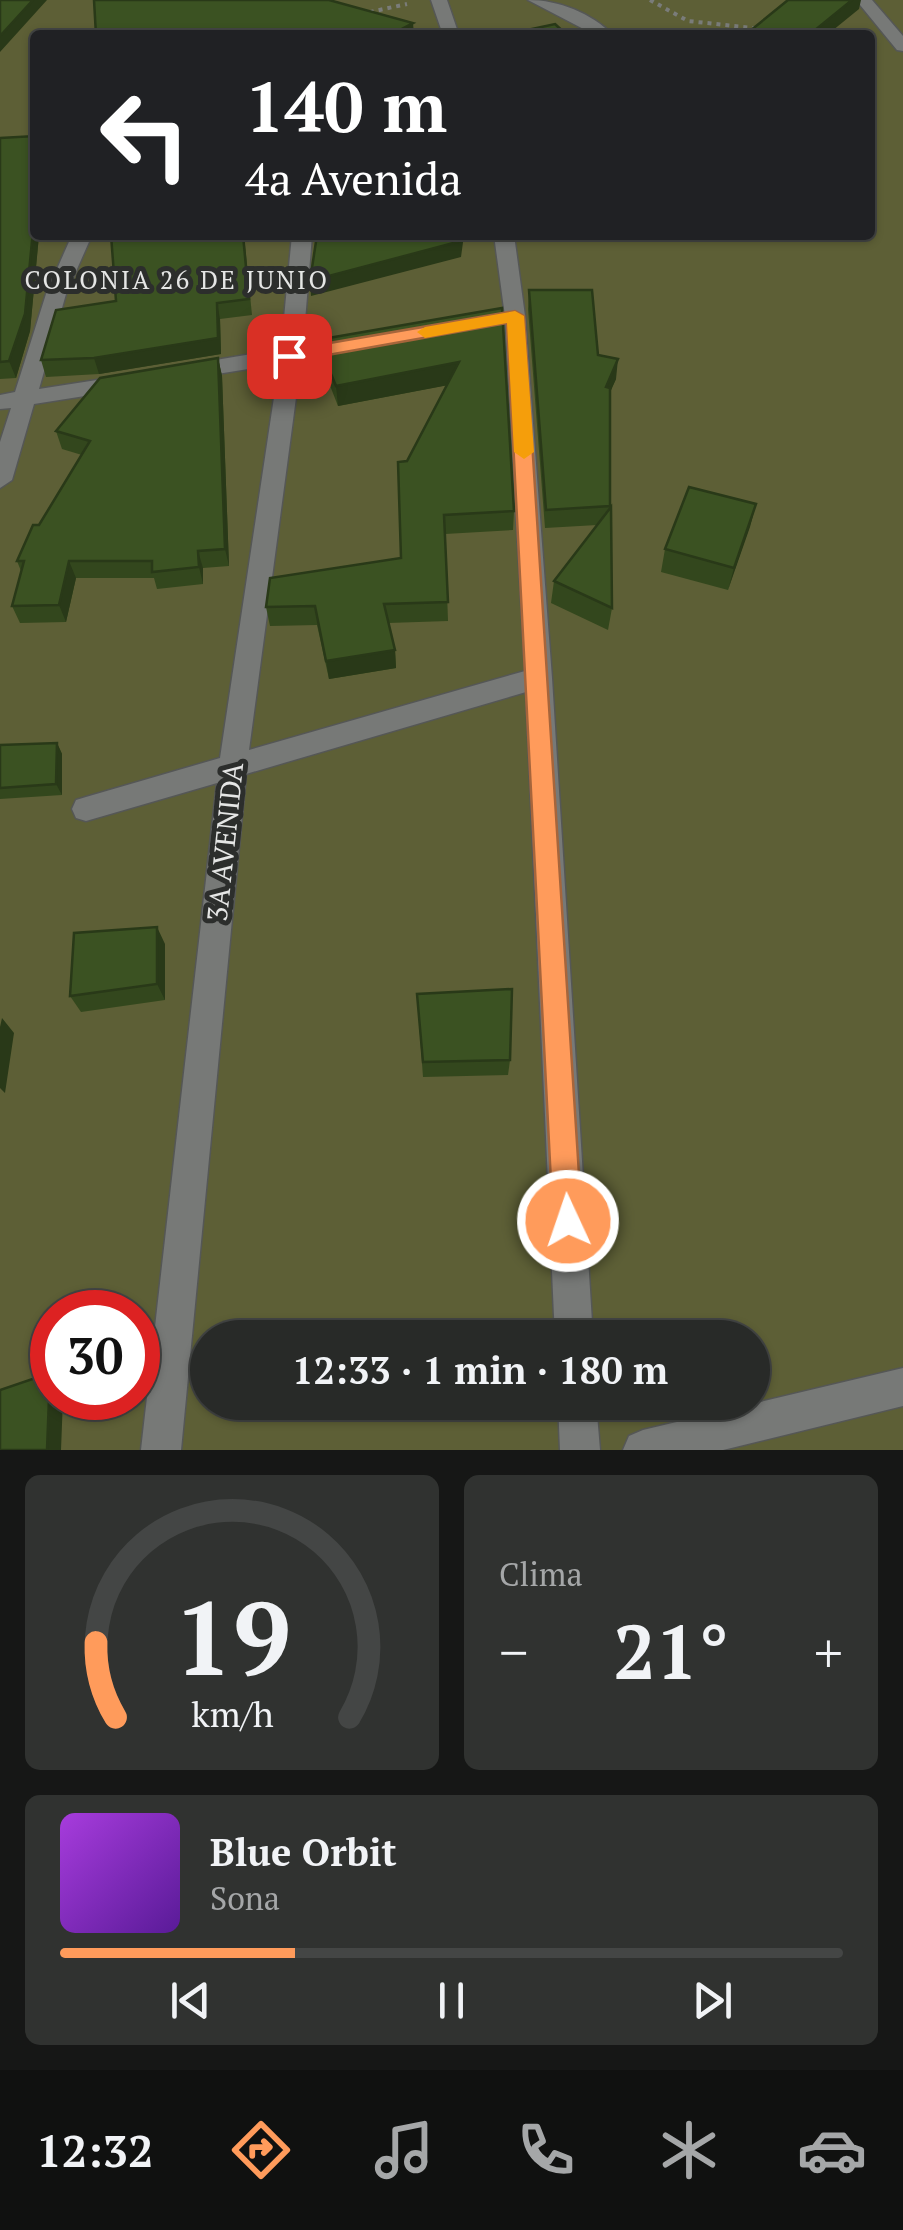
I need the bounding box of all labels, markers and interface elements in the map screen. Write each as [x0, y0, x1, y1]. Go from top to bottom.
text: 140 m [245, 59, 447, 152]
icon: left [80, 70, 210, 200]
text: 4a Avenida [245, 148, 462, 208]
district label: COLONIA 26 DE JUNIO [25, 263, 329, 296]
pin [247, 314, 332, 399]
icon: arrive [262, 329, 317, 384]
street label: 3A AVENIDA [198, 760, 251, 923]
position arrow [516, 1169, 620, 1273]
speed limit sign: 30 [30, 1290, 160, 1420]
text: 12:33 · 1 min · 180 m [292, 1345, 668, 1395]
text: Clima [499, 1553, 583, 1595]
text: 19 [173, 1567, 291, 1705]
text: 21° [613, 1601, 729, 1700]
text: − [499, 1615, 528, 1688]
text: + [814, 1615, 843, 1688]
text: km/h [191, 1690, 273, 1737]
text: Blue Orbit [210, 1827, 397, 1877]
text: Sona [210, 1877, 280, 1919]
icon: previous [163, 1973, 218, 2028]
icon: pause [424, 1973, 479, 2028]
icon: next [685, 1973, 740, 2028]
icon: directions [226, 2115, 296, 2185]
icon: music [369, 2115, 439, 2185]
icon: phone [511, 2115, 581, 2185]
icon: climate [654, 2115, 724, 2185]
icon: car [797, 2115, 867, 2185]
text: 12:32 [36, 2120, 153, 2180]

